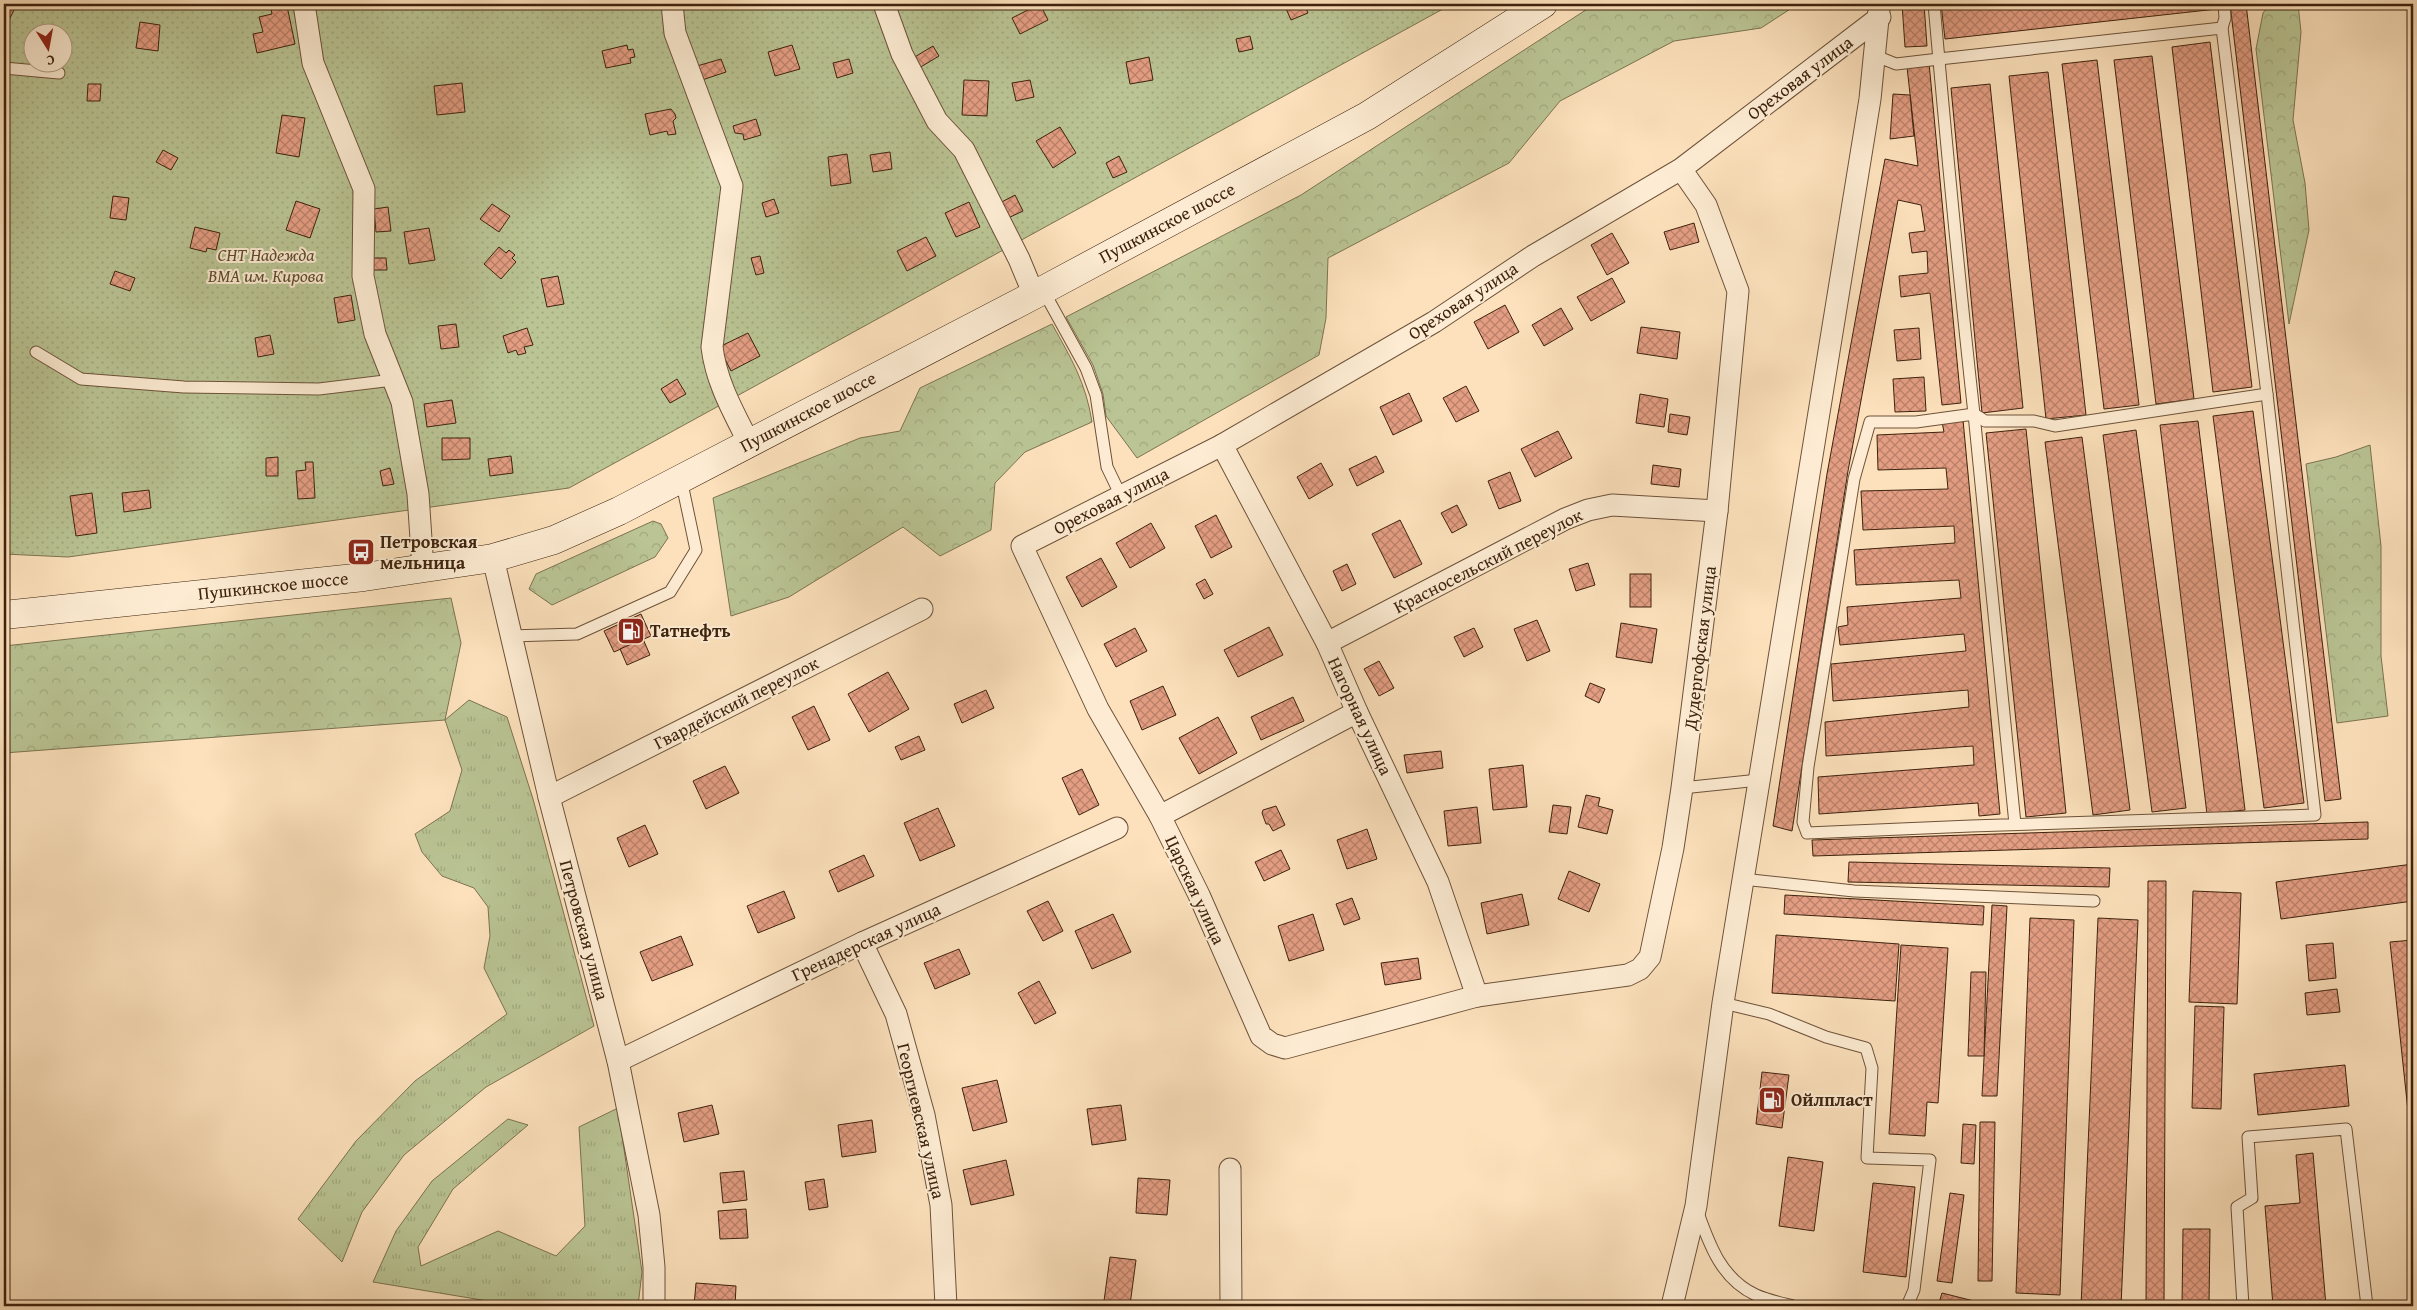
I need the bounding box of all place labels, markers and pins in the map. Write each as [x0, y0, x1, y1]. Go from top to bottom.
place label: Петровская мельница [380, 528, 478, 576]
bus stop icon: Петровская мельница [346, 537, 376, 567]
fuel station icon: Татнефть [616, 616, 646, 646]
place label: Татнефть [650, 617, 731, 644]
fuel station icon: Ойлпласт [1757, 1085, 1787, 1115]
place label: Ойлпласт [1791, 1086, 1873, 1113]

